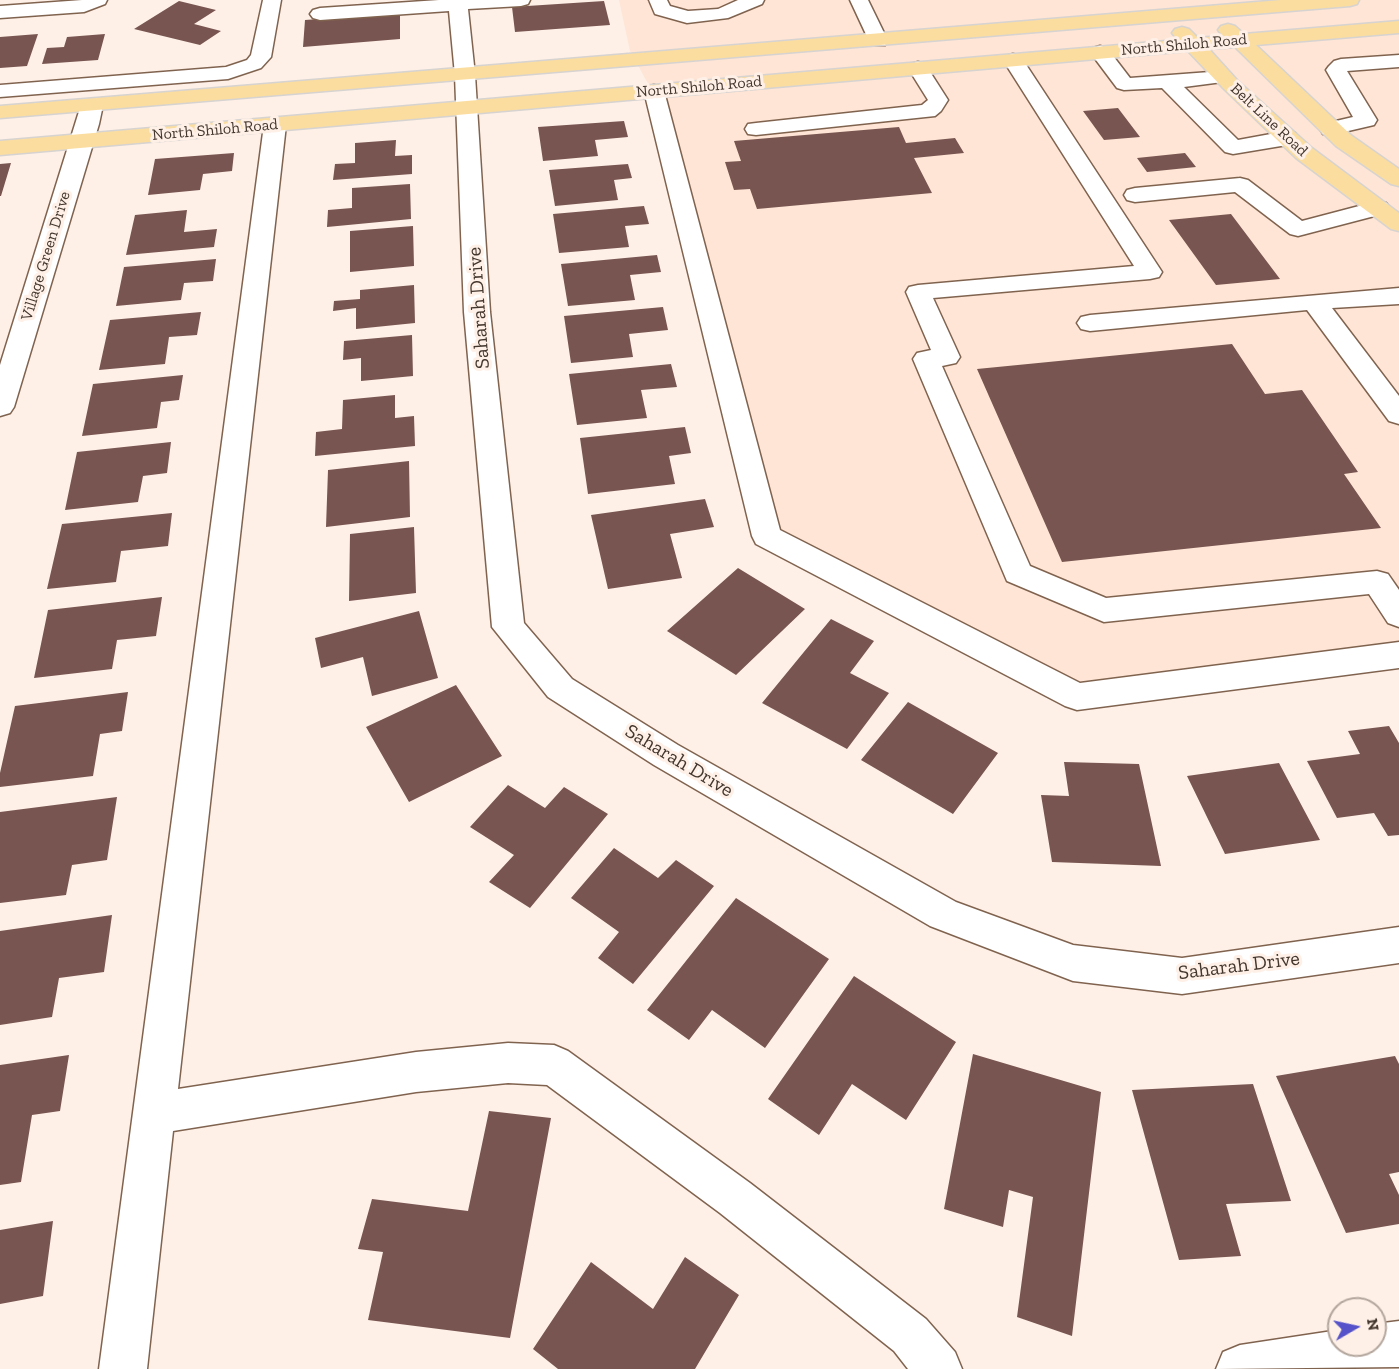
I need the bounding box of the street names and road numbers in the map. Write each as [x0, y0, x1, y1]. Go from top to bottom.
street label: North Shiloh Road [1120, 30, 1248, 60]
street label: North Shiloh Road [635, 72, 763, 102]
street label: Belt Line Road [1226, 79, 1312, 161]
street label: North Shiloh Road [151, 115, 279, 145]
street label: Village Green Drive [17, 189, 75, 323]
street label: Saharah Drive [463, 246, 495, 370]
street label: Saharah Drive [621, 719, 737, 803]
street label: Saharah Drive [1177, 947, 1301, 985]

